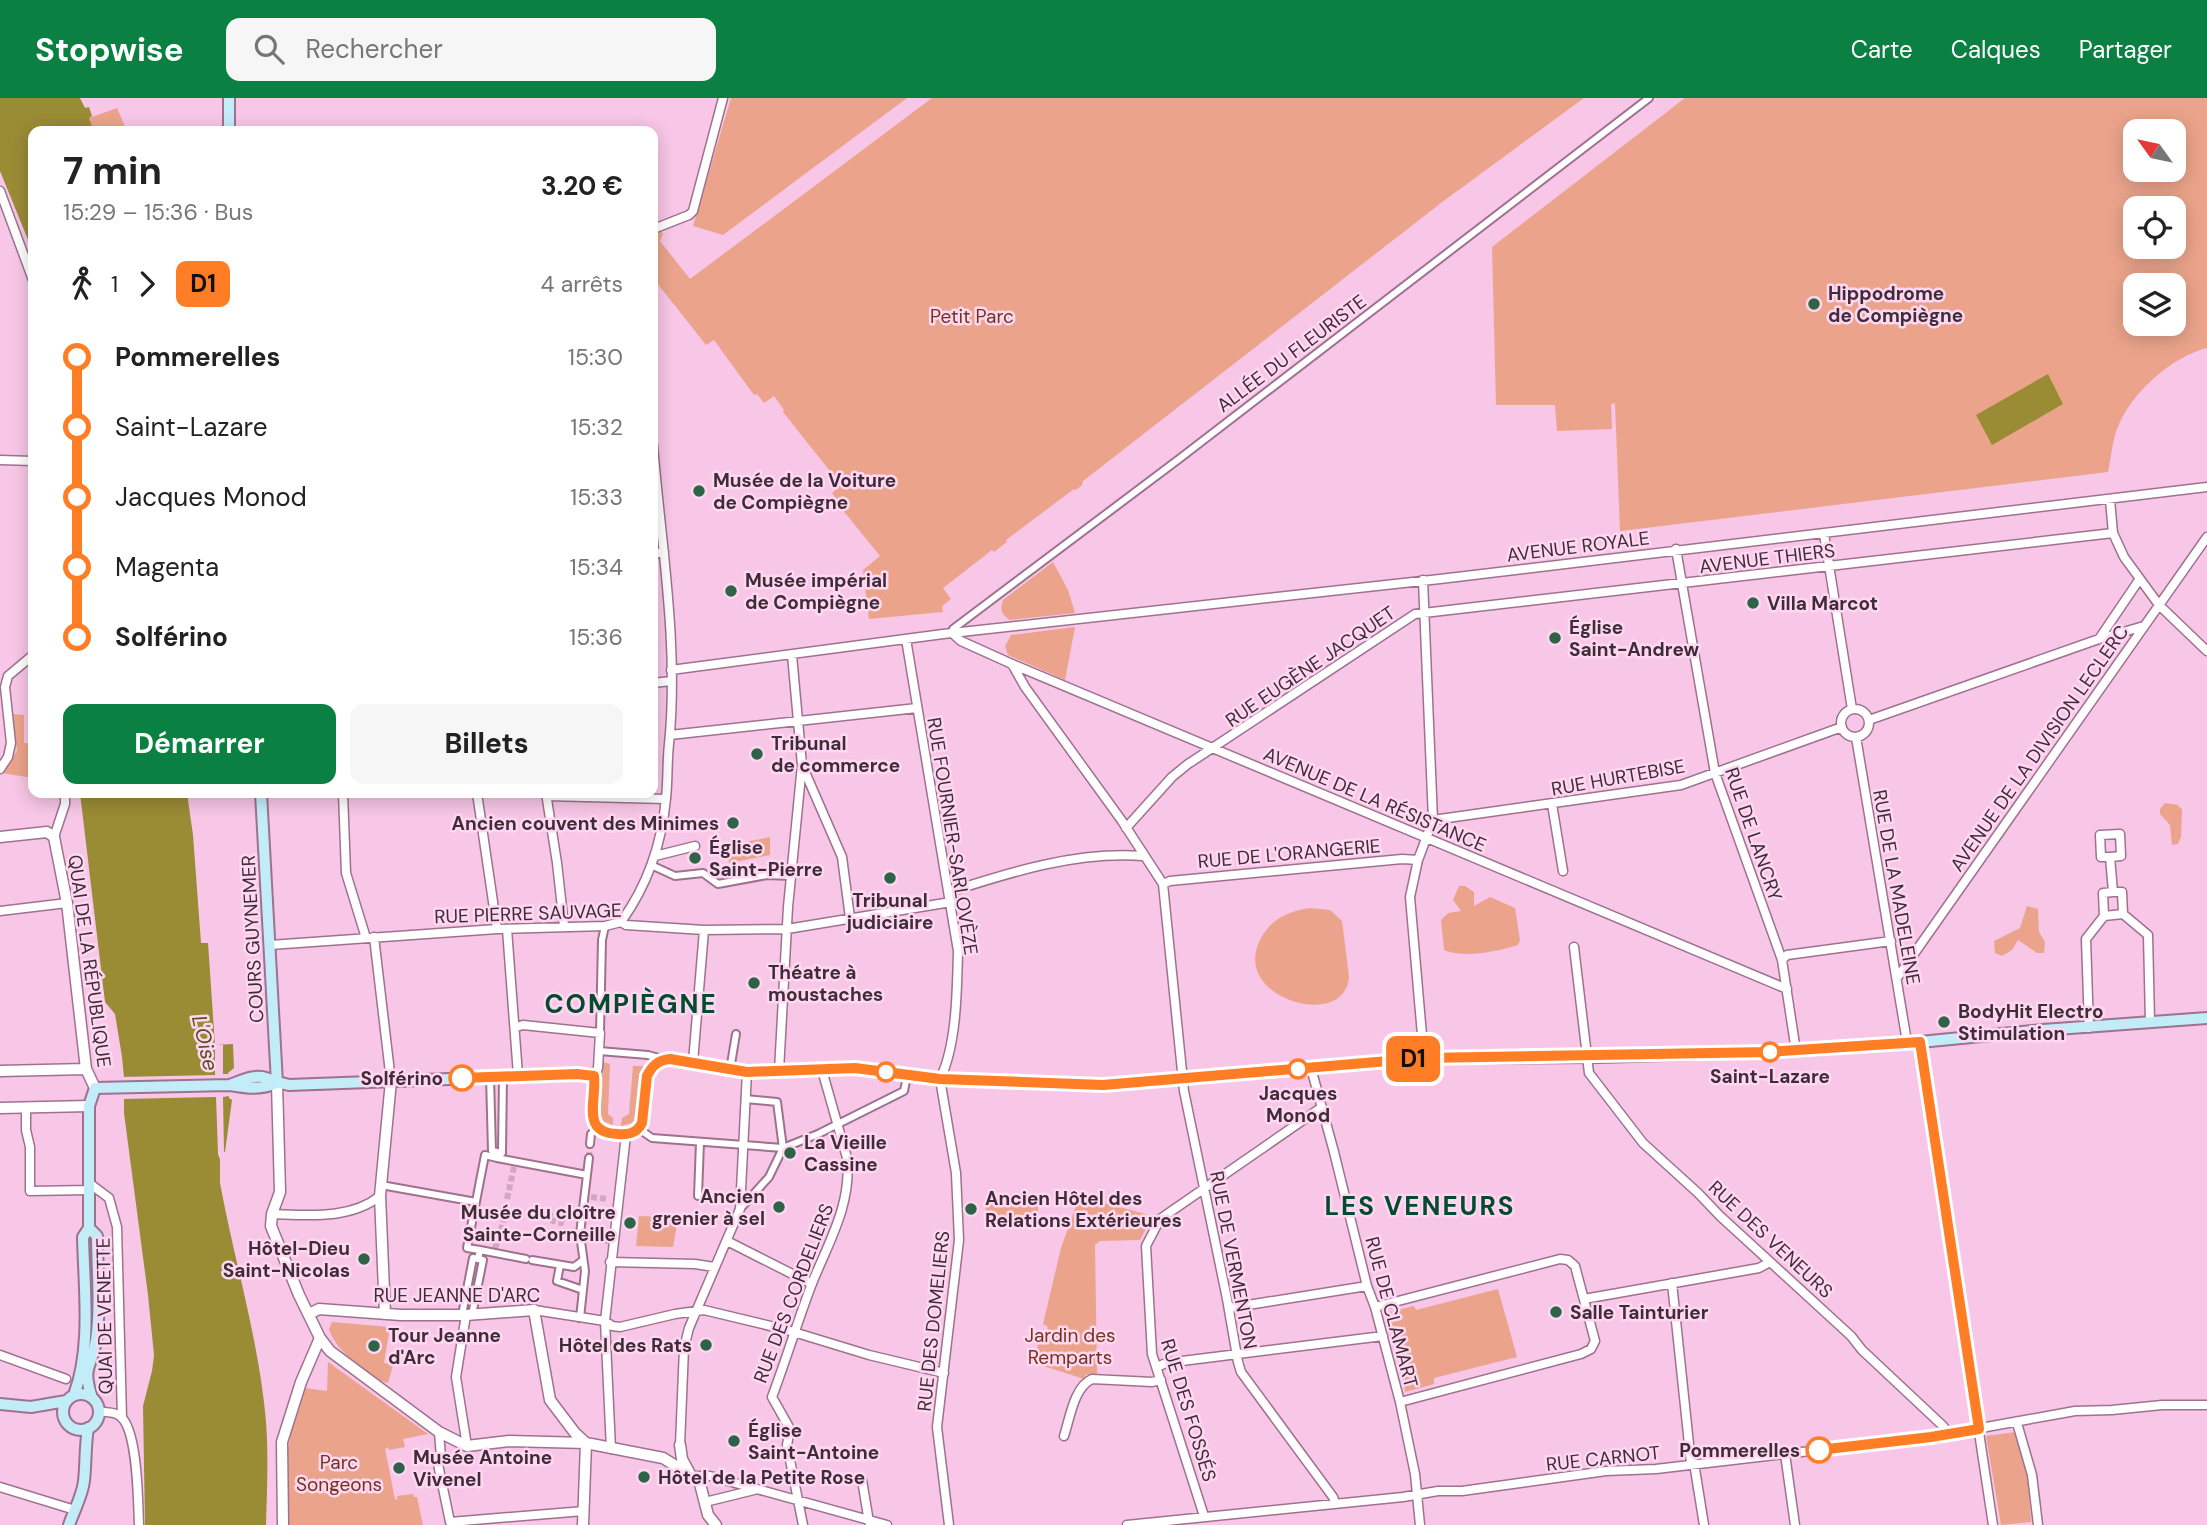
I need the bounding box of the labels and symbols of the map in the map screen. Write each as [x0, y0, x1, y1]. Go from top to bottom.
north arrow [2123, 119, 2186, 182]
place label: Hippodrome de Compiègne [1828, 281, 1963, 328]
street label: ALLÉE DU FLEURISTE [1212, 289, 1371, 418]
marker: Hippodrome de Compiègne [1806, 296, 1822, 312]
park label: Petit Parc [930, 304, 1014, 329]
place label: Musée de la Voiture de Compiègne [713, 468, 896, 515]
marker: Musée de la Voiture de Compiègne [691, 483, 707, 499]
street label: AVENUE ROYALE [1505, 525, 1651, 568]
street label: AVENUE THIERS [1698, 538, 1836, 579]
place label: Musée impérial de Compiègne [745, 568, 887, 615]
marker: Musée impérial de Compiègne [723, 583, 739, 599]
place label: Villa Marcot [1767, 591, 1878, 616]
marker: Villa Marcot [1745, 595, 1761, 611]
street label: RUE EUGÈNE JACQUET [1220, 600, 1400, 733]
place label: Église Saint-Andrew [1569, 615, 1699, 662]
street label: AVENUE DE LA DIVISION LECLERC [1945, 620, 2134, 876]
marker: Église Saint-Andrew [1547, 630, 1563, 646]
street label: RUE FOURNIER-SARLOVÈZE [921, 715, 984, 957]
place label: Tribunal de commerce [771, 731, 900, 778]
street label: AVENUE DE LA RÉSISTANCE [1260, 741, 1490, 858]
marker: Tribunal de commerce [749, 746, 765, 762]
street label: RUE HURTEBISE [1549, 753, 1687, 802]
street label: RUE DE LANCRY [1719, 764, 1788, 904]
street label: RUE DE LA MADELEINE [1867, 788, 1926, 987]
place label: Ancien couvent des Minimes [452, 811, 719, 836]
marker: Ancien couvent des Minimes [725, 815, 741, 831]
street label: RUE DE L'ORANGERIE [1196, 833, 1382, 874]
place label: Église Saint-Pierre [709, 835, 823, 882]
marker: Église Saint-Pierre [687, 850, 703, 866]
street label: QUAI DE LA RÉPUBLIQUE [62, 853, 117, 1069]
street label: COURS GUYNEMER [236, 854, 269, 1023]
marker: Tribunal judiciaire [882, 870, 898, 886]
place label: Tribunal judiciaire [846, 888, 933, 935]
street label: RUE PIERRE SAUVAGE [434, 898, 622, 929]
place label: Théatre à moustaches [768, 960, 883, 1007]
marker: Théatre à moustaches [746, 975, 762, 991]
district label: COMPIÈGNE [544, 987, 718, 1021]
place label: BodyHit Electro Stimulation [1958, 999, 2104, 1046]
water label: L'Oise [185, 1013, 225, 1074]
marker: BodyHit Electro Stimulation [1936, 1014, 1952, 1030]
line badge: D1 [1382, 1036, 1444, 1082]
marker: Saint-Lazare [1760, 1042, 1780, 1062]
marker: Jacques Monod [1288, 1059, 1308, 1079]
unlabelled marker [876, 1062, 896, 1082]
place label: Saint-Lazare [1710, 1064, 1830, 1089]
marker: Solférino [449, 1065, 475, 1091]
place label: Solférino [360, 1066, 443, 1091]
place label: Jacques Monod [1259, 1081, 1337, 1128]
place label: La Vieille Cassine [804, 1130, 887, 1177]
marker: La Vieille Cassine [782, 1145, 798, 1161]
street label: RUE DE VERMENTON [1204, 1169, 1263, 1351]
street label: RUE DES VENEURS [1703, 1175, 1838, 1304]
place label: Ancien grenier à sel [652, 1184, 765, 1231]
place label: Ancien Hôtel des Relations Extérieures [985, 1186, 1182, 1233]
district label: LES VENEURS [1324, 1189, 1516, 1223]
marker: Ancien grenier à sel [771, 1199, 787, 1215]
place label: Musée du cloître Sainte-Corneille [461, 1200, 616, 1247]
street label: RUE DES CORDELIERS [748, 1200, 839, 1387]
marker: Ancien Hôtel des Relations Extérieures [963, 1201, 979, 1217]
marker: Musée du cloître Sainte-Corneille [622, 1215, 638, 1231]
street label: RUE DES DOMELIERS [912, 1230, 955, 1413]
street label: RUE DE CLAMART [1359, 1234, 1424, 1391]
place label: Hôtel-Dieu Saint-Nicolas [223, 1236, 350, 1283]
street label: QUAI DE VENETTE [91, 1237, 118, 1395]
marker: Hôtel-Dieu Saint-Nicolas [356, 1251, 372, 1267]
street label: RUE JEANNE D'ARC [374, 1283, 540, 1308]
place label: Salle Tainturier [1570, 1300, 1709, 1325]
marker: Salle Tainturier [1548, 1304, 1564, 1320]
place label: Tour Jeanne d'Arc [388, 1323, 501, 1370]
park label: Jardin des Remparts [1024, 1323, 1116, 1370]
place label: Hôtel des Rats [559, 1333, 692, 1358]
street label: RUE DES FOSSÉS [1155, 1336, 1222, 1485]
marker: Hôtel des Rats [698, 1337, 714, 1353]
marker: Tour Jeanne d'Arc [366, 1338, 382, 1354]
place label: Église Saint-Antoine [748, 1418, 879, 1465]
marker: Église Saint-Antoine [726, 1433, 742, 1449]
marker: Pommerelles [1806, 1437, 1832, 1463]
place label: Pommerelles [1679, 1438, 1800, 1463]
street label: RUE CARNOT [1545, 1440, 1662, 1477]
place label: Musée Antoine Vivenel [413, 1445, 552, 1492]
park label: Parc Songeons [296, 1450, 382, 1497]
marker: Musée Antoine Vivenel [391, 1460, 407, 1476]
place label: Hôtel de la Petite Rose [658, 1465, 865, 1490]
marker: Hôtel de la Petite Rose [636, 1469, 652, 1485]

